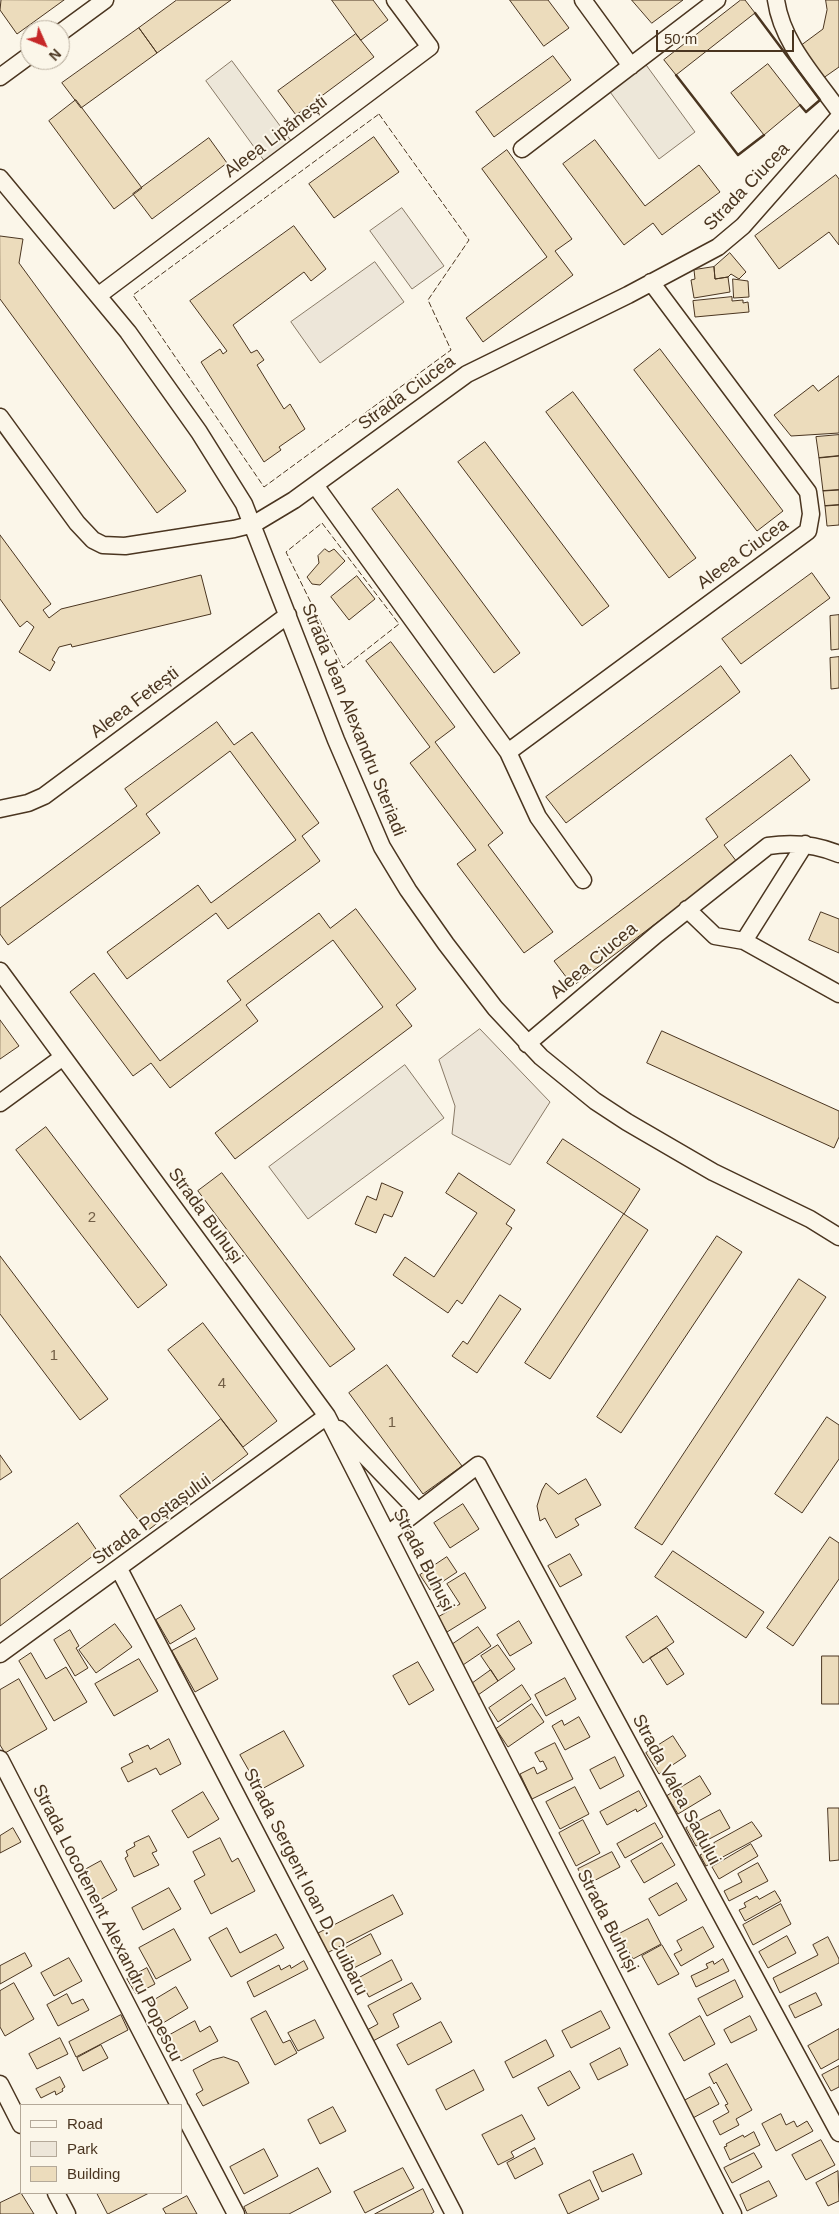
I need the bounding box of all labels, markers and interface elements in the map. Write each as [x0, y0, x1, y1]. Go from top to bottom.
north arrow [20, 20, 70, 70]
scale bar [659, 20, 796, 52]
text: 50 m [664, 30, 697, 47]
text: N [46, 46, 64, 64]
street label: Aleea Lipănești [220, 91, 332, 183]
street label: Strada Ciucea [700, 138, 794, 236]
street label: Strada Ciucea [355, 351, 459, 435]
street label: Aleea Ciucea [693, 514, 793, 594]
street label: Strada Jean Alexandru Steriadi [296, 600, 410, 840]
street label: Aleea Fetești [87, 663, 183, 743]
street label: Aleea Ciucea [546, 918, 642, 1004]
street label: Strada Buhuși [163, 1164, 247, 1268]
house number: 2 [88, 1209, 96, 1227]
house number: 1 [50, 1347, 58, 1365]
house number: 4 [218, 1375, 226, 1393]
house number: 1 [388, 1414, 396, 1432]
street label: Strada Poștașului [89, 1470, 215, 1570]
street label: Strada Buhuși [388, 1505, 458, 1615]
street label: Strada Valea Sadului [627, 1711, 725, 1869]
street label: Strada Sergent Ioan D. Cuibaru [238, 1765, 372, 1999]
street label: Strada Locotenent Alexandru Popescu [27, 1781, 187, 2065]
street label: Strada Buhuși [572, 1866, 642, 1976]
legend [20, 2104, 182, 2194]
text: Road [67, 2115, 103, 2132]
text: Park [67, 2140, 98, 2157]
text: Building [67, 2165, 120, 2182]

